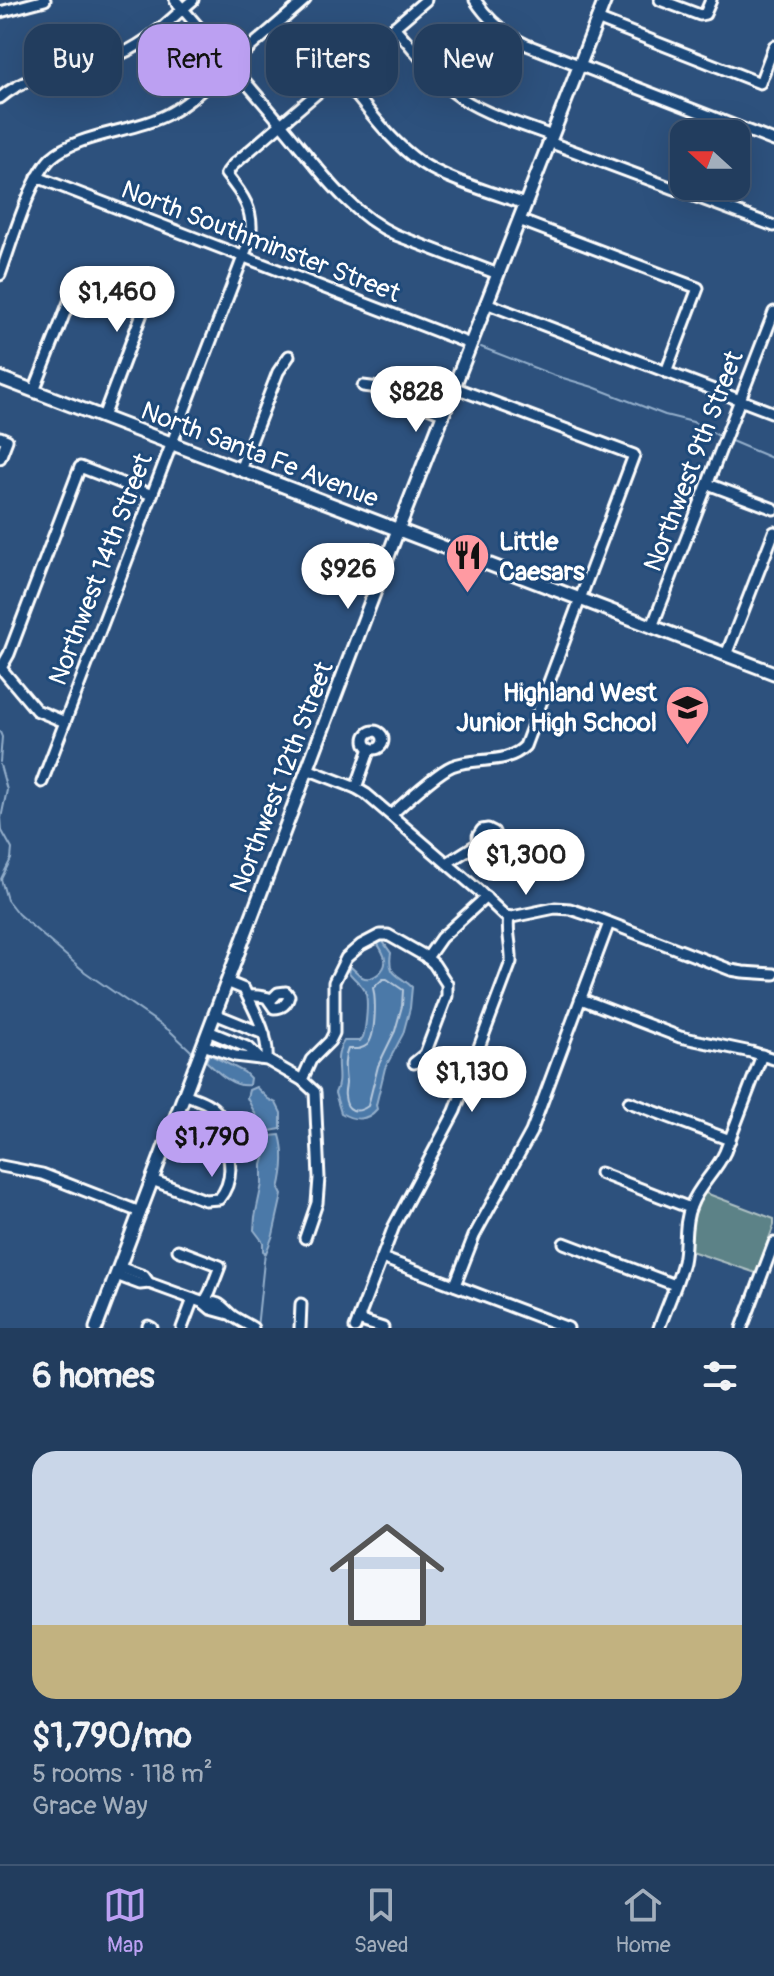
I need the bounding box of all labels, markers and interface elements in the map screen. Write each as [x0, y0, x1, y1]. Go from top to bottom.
chip: Buy [24, 24, 122, 96]
chip: Rent [138, 24, 250, 96]
chip: Filters [266, 24, 398, 96]
chip: New [414, 24, 522, 96]
north arrow [670, 120, 750, 200]
map controls [670, 120, 750, 200]
street label: North Southminster Street [117, 174, 405, 310]
pin: $1,460 [52, 266, 182, 334]
text: $1,460 [78, 276, 156, 308]
street label: Northwest 9th Street [637, 346, 751, 576]
pin: $828 [369, 366, 463, 434]
text: $828 [389, 376, 443, 408]
street label: North Santa Fe Avenue [136, 395, 383, 515]
street label: Northwest 14th Street [42, 448, 160, 690]
place label: Little Caesars [499, 526, 585, 588]
restaurant icon: Little Caesars [444, 532, 492, 595]
pin: $926 [301, 543, 395, 611]
text: $926 [319, 553, 377, 585]
street label: Northwest 12th Street [223, 657, 341, 898]
place label: Highland West Junior High School [456, 677, 658, 739]
school or university icon: Highland West Junior High School [664, 683, 712, 746]
pin: $1,300 [461, 829, 591, 897]
text: $1,300 [486, 839, 566, 871]
pin: $1,130 [407, 1046, 537, 1114]
text: $1,130 [435, 1056, 509, 1088]
pin: $1,790 [147, 1111, 277, 1179]
text: $1,790 [174, 1121, 250, 1153]
icon: filters [698, 1354, 742, 1398]
text: 6 homes [32, 1355, 155, 1398]
icon: home [315, 1503, 459, 1647]
text: $1,790/mo [32, 1715, 192, 1758]
text: 5 rooms · 118 m² [32, 1758, 213, 1790]
text: Grace Way [32, 1790, 148, 1822]
tab: Map [103, 1883, 147, 1959]
tab: Saved [354, 1883, 409, 1959]
tab: Home [615, 1883, 671, 1959]

